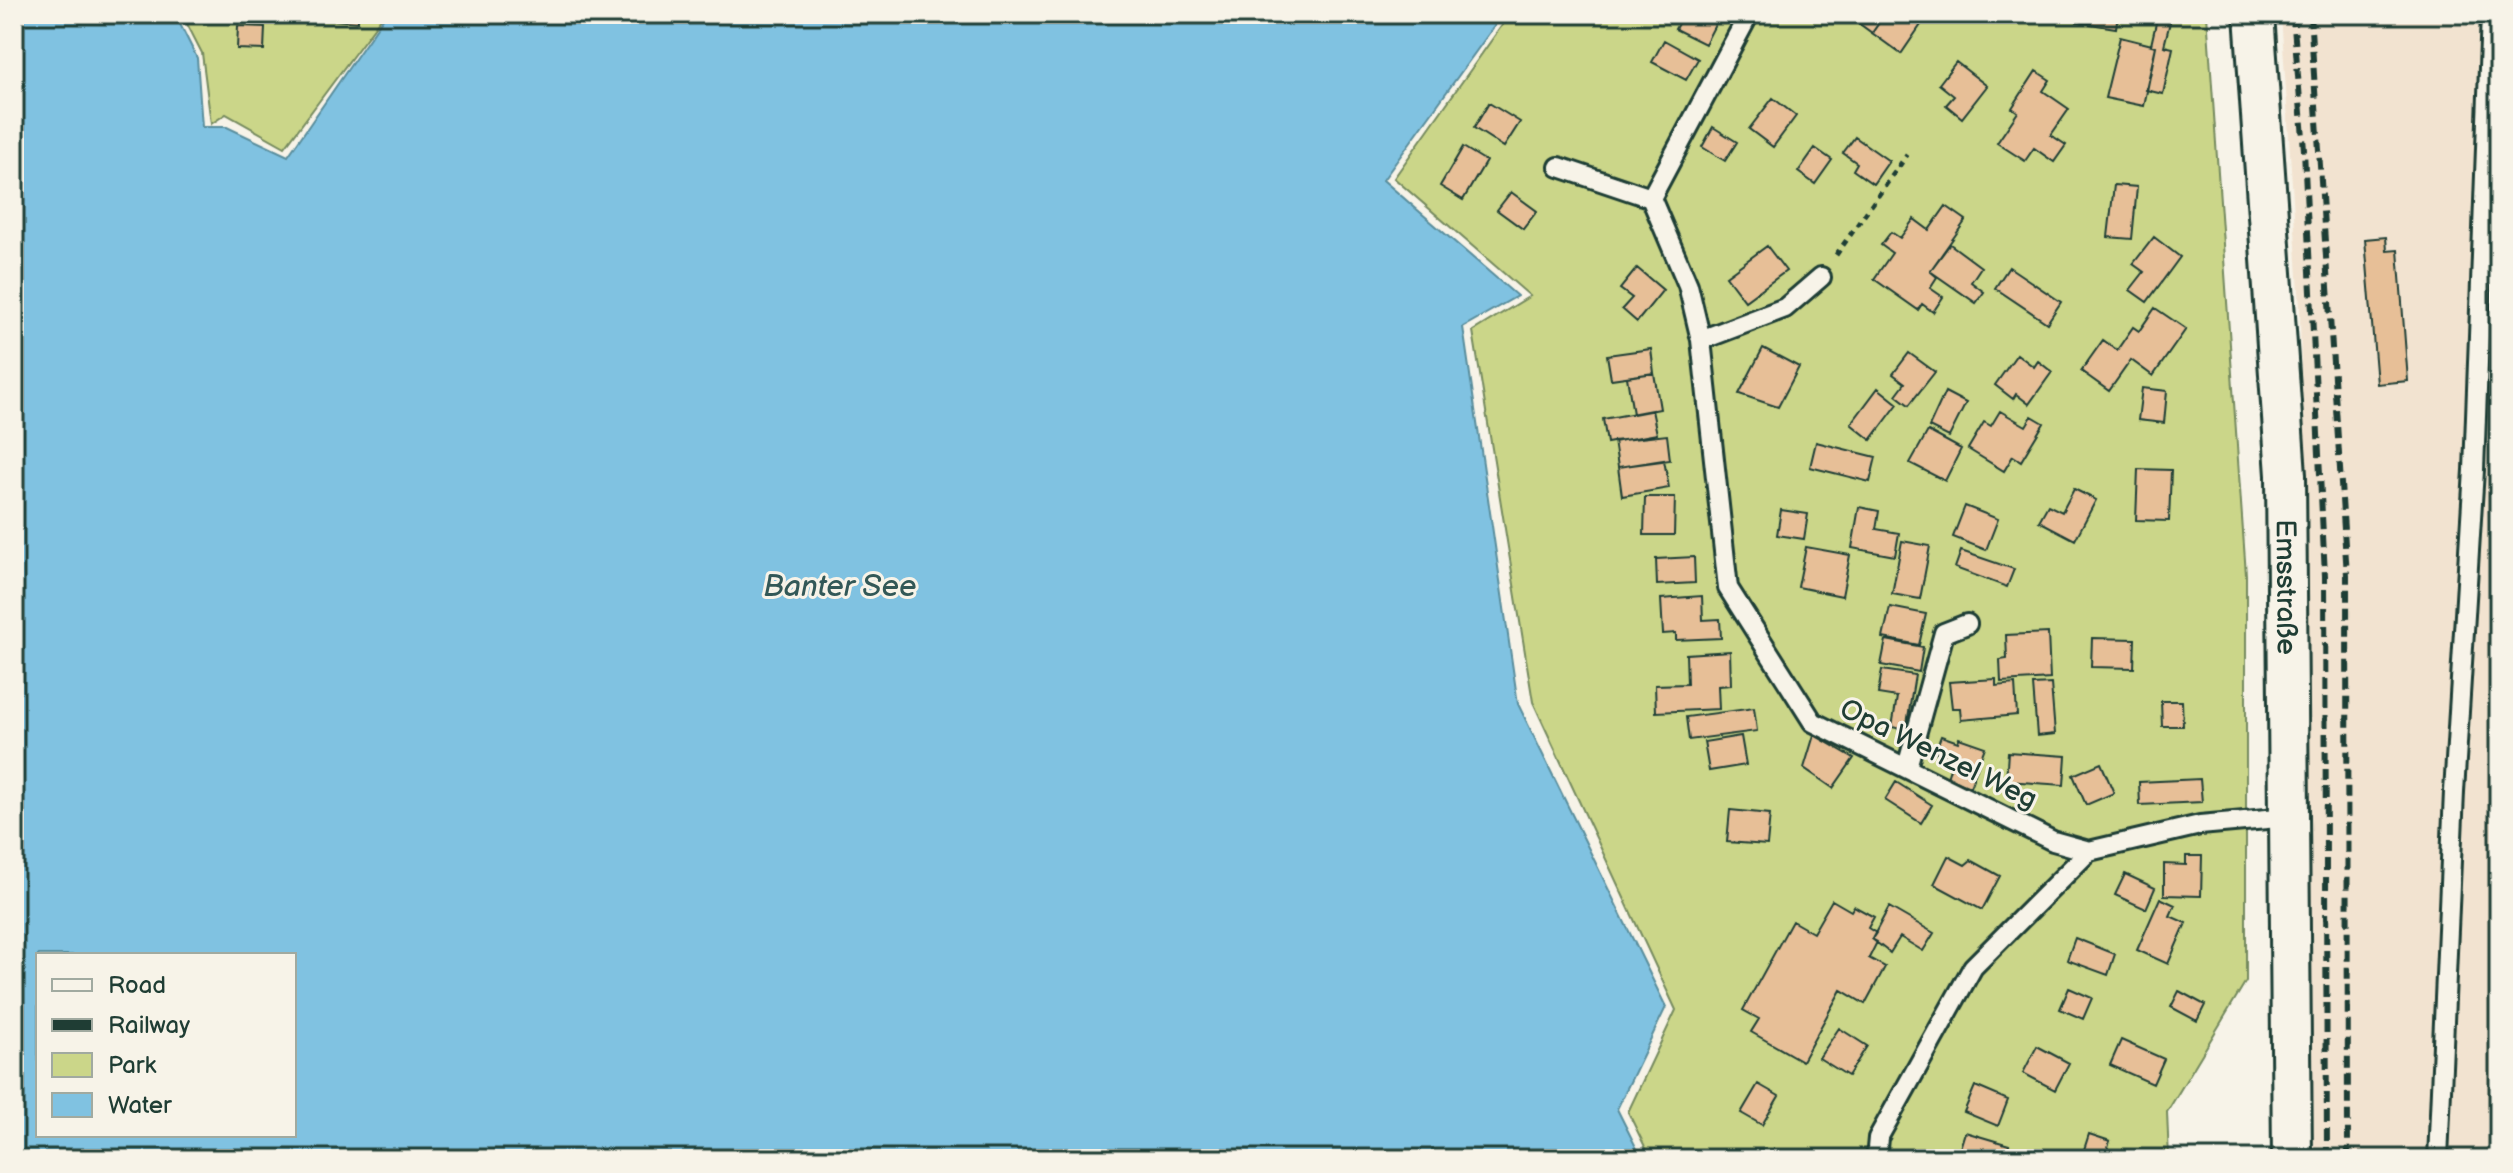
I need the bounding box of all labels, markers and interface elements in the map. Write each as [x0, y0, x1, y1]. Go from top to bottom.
street label: Emsstraße [2268, 519, 2303, 655]
water label: Banter See [764, 569, 916, 605]
street label: Opa Wenzel Weg [1834, 692, 2042, 816]
legend [36, 953, 296, 1137]
text: Road [108, 971, 166, 1000]
text: Railway [108, 1011, 190, 1040]
text: Park [108, 1051, 156, 1080]
text: Water [108, 1091, 172, 1120]

